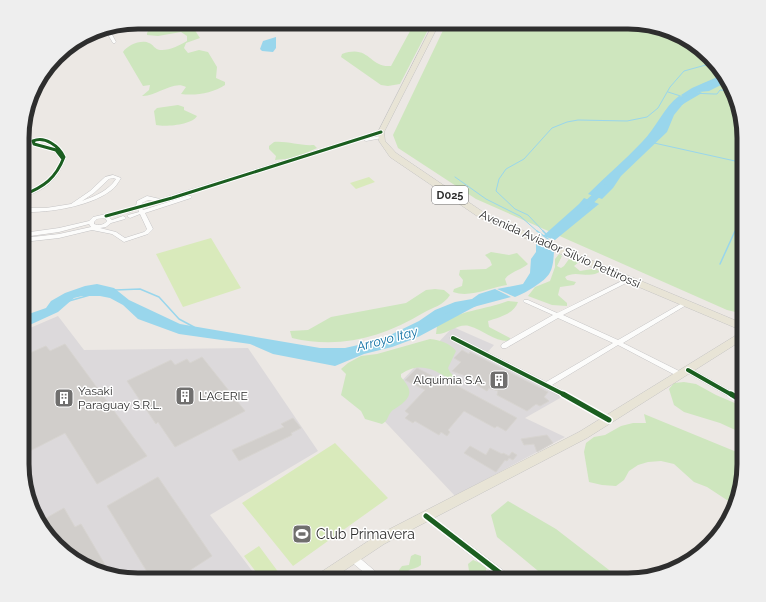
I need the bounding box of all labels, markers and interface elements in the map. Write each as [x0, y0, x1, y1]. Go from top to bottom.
road number: D025 [432, 186, 468, 204]
street label: Avenida Aviador Silvio Pettirossi [477, 207, 643, 291]
water label: Arroyo Itay [354, 323, 420, 355]
building icon: Alquimia S.A. [488, 369, 510, 391]
place label: Alquimia S.A. [413, 373, 485, 387]
place label: Yasaki Paraguay S.R.L. [78, 384, 162, 412]
building icon: L'ACERIE [174, 385, 196, 407]
building icon: Yasaki Paraguay S.R.L. [53, 387, 75, 409]
place label: L'ACERIE [199, 389, 248, 403]
sports icon: Club Primavera [291, 523, 313, 545]
place label: Club Primavera [316, 526, 415, 542]

